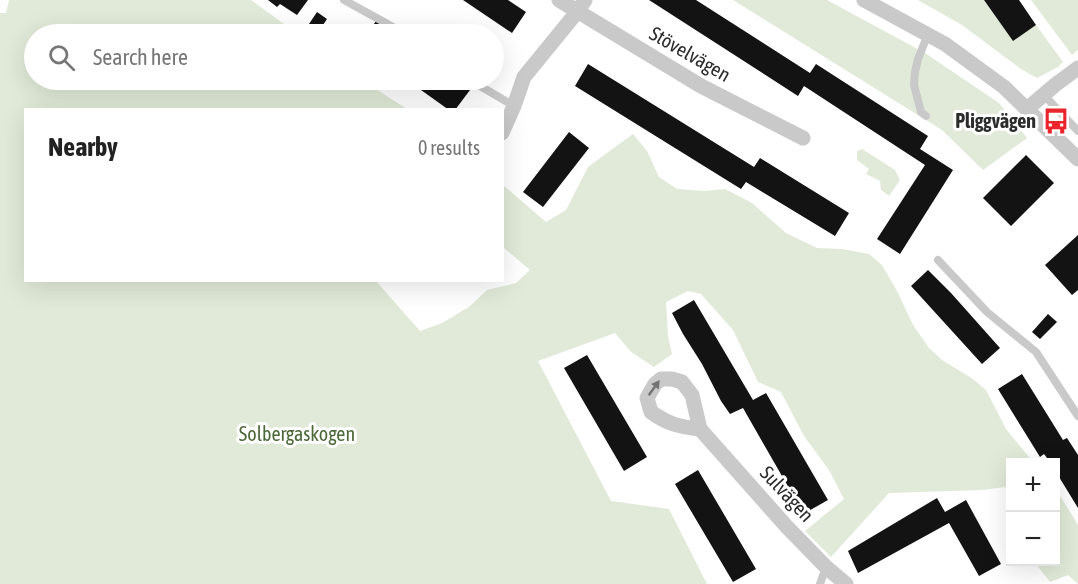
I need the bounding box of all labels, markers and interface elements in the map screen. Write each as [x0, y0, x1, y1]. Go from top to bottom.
street label: Stövelvägen [646, 21, 735, 86]
search box [24, 24, 504, 90]
icon: search [45, 41, 78, 74]
text: Search here [93, 44, 188, 70]
bus stop icon: Pliggvägen [1041, 106, 1071, 136]
place label: Pliggvägen [955, 109, 1036, 132]
text: Nearby [48, 132, 118, 162]
text: 0 results [418, 136, 480, 159]
one-way arrow [648, 381, 660, 397]
park label: Solbergaskogen [239, 422, 355, 445]
map controls [1006, 458, 1060, 566]
button: + [1006, 458, 1060, 512]
street label: Sulvägen [756, 461, 819, 526]
button: − [1006, 512, 1060, 566]

